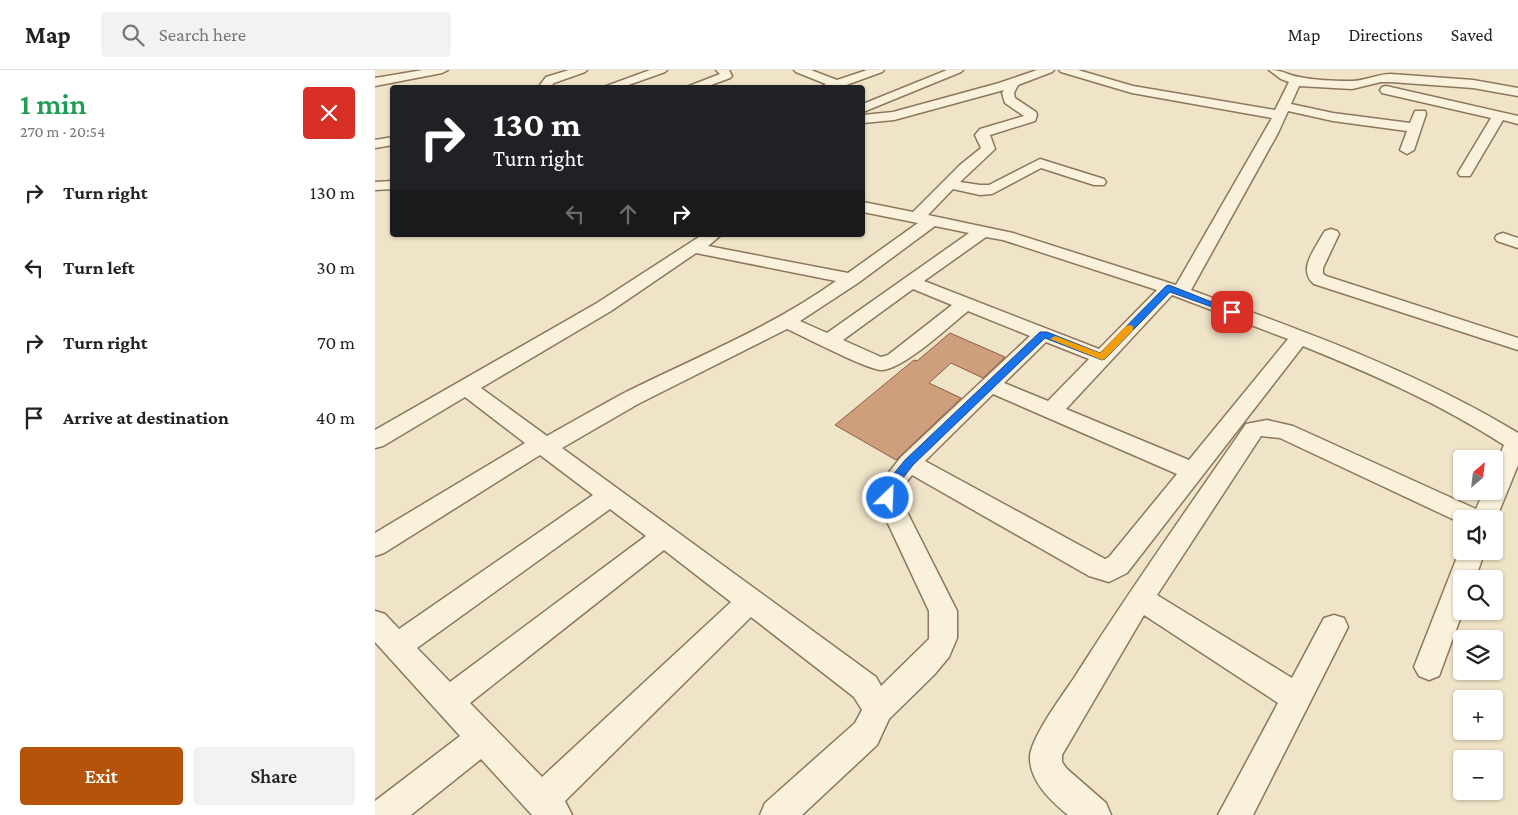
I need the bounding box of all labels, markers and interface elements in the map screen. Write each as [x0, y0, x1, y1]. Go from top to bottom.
search box [101, 12, 451, 57]
text: Map [25, 21, 71, 48]
icon: search [119, 21, 147, 49]
text: Search here [159, 24, 246, 45]
text: Map [1288, 25, 1320, 45]
text: Directions [1348, 25, 1423, 45]
text: Saved [1451, 25, 1493, 45]
text: 1 min [20, 87, 87, 120]
button: close [303, 87, 355, 139]
icon: right [410, 105, 475, 170]
text: 130 m [493, 105, 581, 144]
text: 270 m · 20:54 [20, 123, 105, 140]
text: Turn right [493, 146, 584, 171]
icon: right [20, 179, 48, 207]
text: Turn right [63, 182, 148, 203]
text: 130 m [310, 182, 355, 203]
icon: left [561, 200, 589, 228]
icon: ahead [614, 200, 642, 228]
icon: right [667, 200, 695, 228]
icon: left [20, 254, 48, 282]
text: Turn left [63, 257, 135, 278]
text: 30 m [316, 257, 355, 278]
pin [1211, 291, 1253, 333]
icon: arrive [1218, 298, 1246, 326]
icon: right [20, 329, 48, 357]
text: Turn right [63, 332, 148, 353]
text: 70 m [317, 332, 355, 353]
icon: arrive [20, 404, 48, 432]
text: Arrive at destination [63, 407, 229, 428]
text: 40 m [316, 407, 355, 428]
north arrow [1453, 450, 1503, 500]
map controls [1453, 450, 1503, 800]
position arrow [861, 471, 913, 523]
button: sound [1453, 510, 1503, 560]
button: search [1453, 570, 1503, 620]
button: layers [1453, 630, 1503, 680]
button: + [1453, 690, 1503, 740]
button: Exit [20, 747, 183, 805]
button: Share [193, 747, 355, 805]
button: − [1453, 750, 1503, 800]

